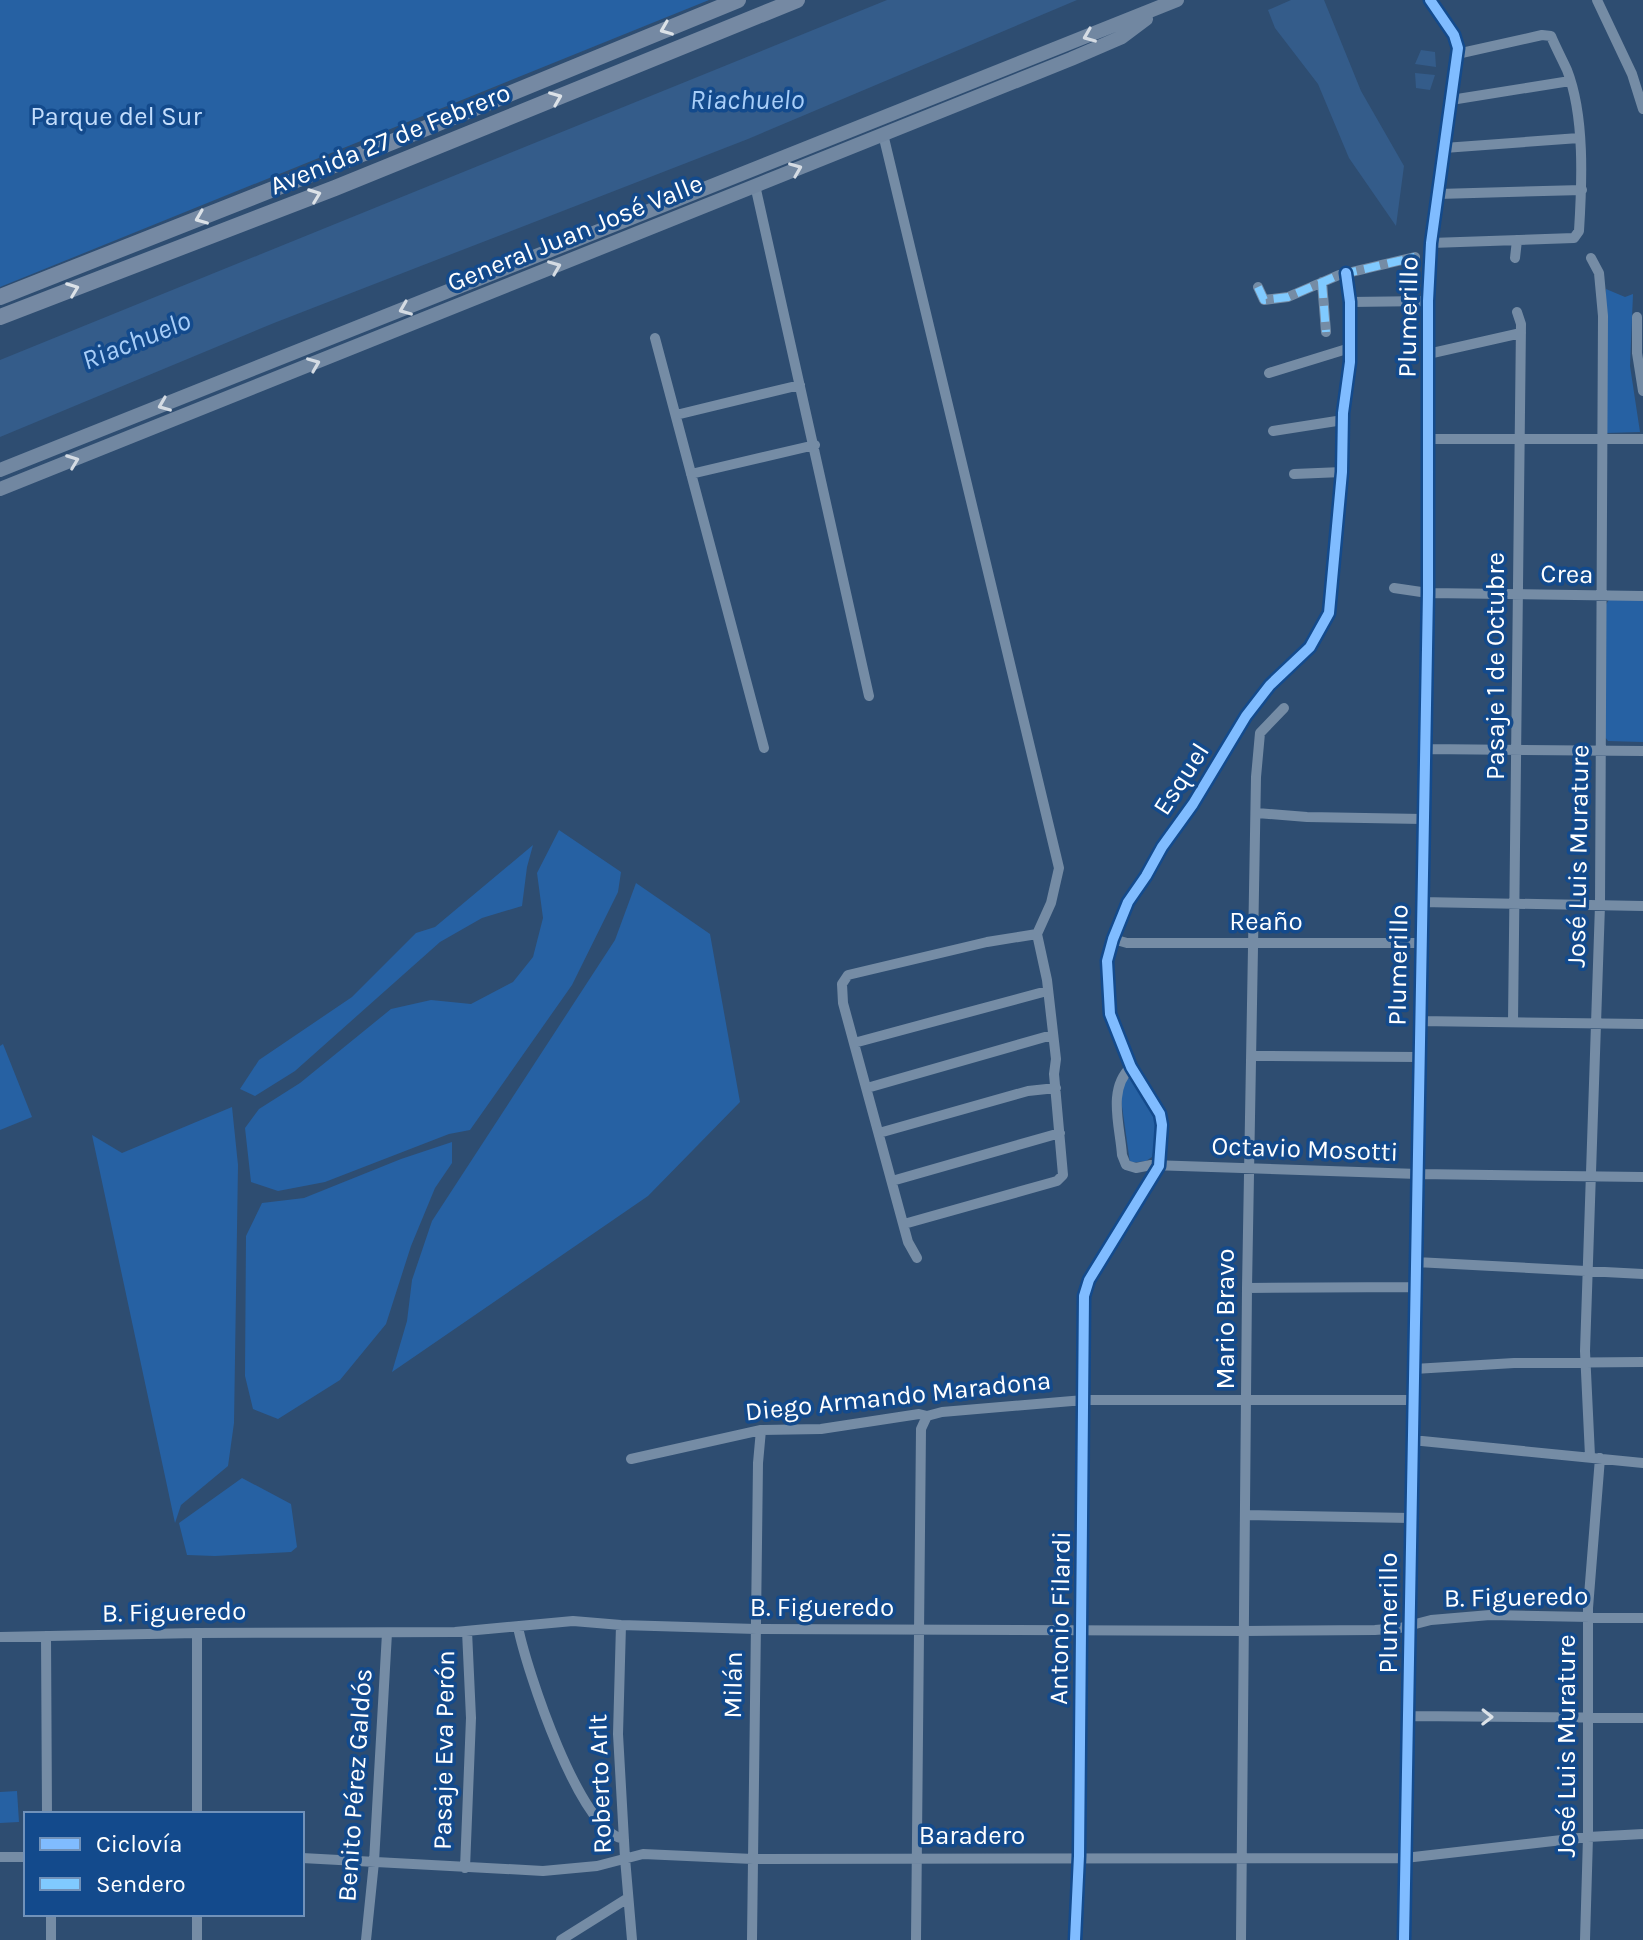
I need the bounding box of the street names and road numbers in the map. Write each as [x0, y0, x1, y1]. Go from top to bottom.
street label: Avenida 27 de Febrero [265, 77, 515, 201]
street label: General Juan José Valle [443, 168, 707, 298]
street label: Plumerillo [1391, 256, 1425, 378]
street label: Pasaje 1 de Octubre [1480, 552, 1511, 780]
street label: Crea [1540, 558, 1594, 590]
street label: Esquel [1146, 737, 1216, 821]
street label: José Luis Murature [1561, 744, 1595, 968]
street label: Plumerillo [1381, 904, 1415, 1026]
street label: Reaño [1229, 906, 1303, 937]
street label: Octavio Mosotti [1211, 1130, 1399, 1168]
street label: Mario Bravo [1210, 1248, 1241, 1390]
street label: Diego Armando Maradona [744, 1365, 1052, 1427]
street label: Antonio Filardi [1043, 1531, 1077, 1705]
street label: Plumerillo [1373, 1552, 1404, 1674]
street label: B. Figueredo [1443, 1580, 1589, 1614]
street label: B. Figueredo [750, 1592, 894, 1623]
street label: B. Figueredo [101, 1595, 247, 1629]
street label: José Luis Murature [1551, 1634, 1582, 1858]
street label: Pasaje Eva Perón [427, 1650, 461, 1850]
street label: Milán [717, 1651, 749, 1719]
street label: Benito Pérez Galdós [331, 1667, 379, 1903]
street label: Roberto Arlt [582, 1713, 618, 1854]
street label: Baradero [919, 1820, 1025, 1851]

